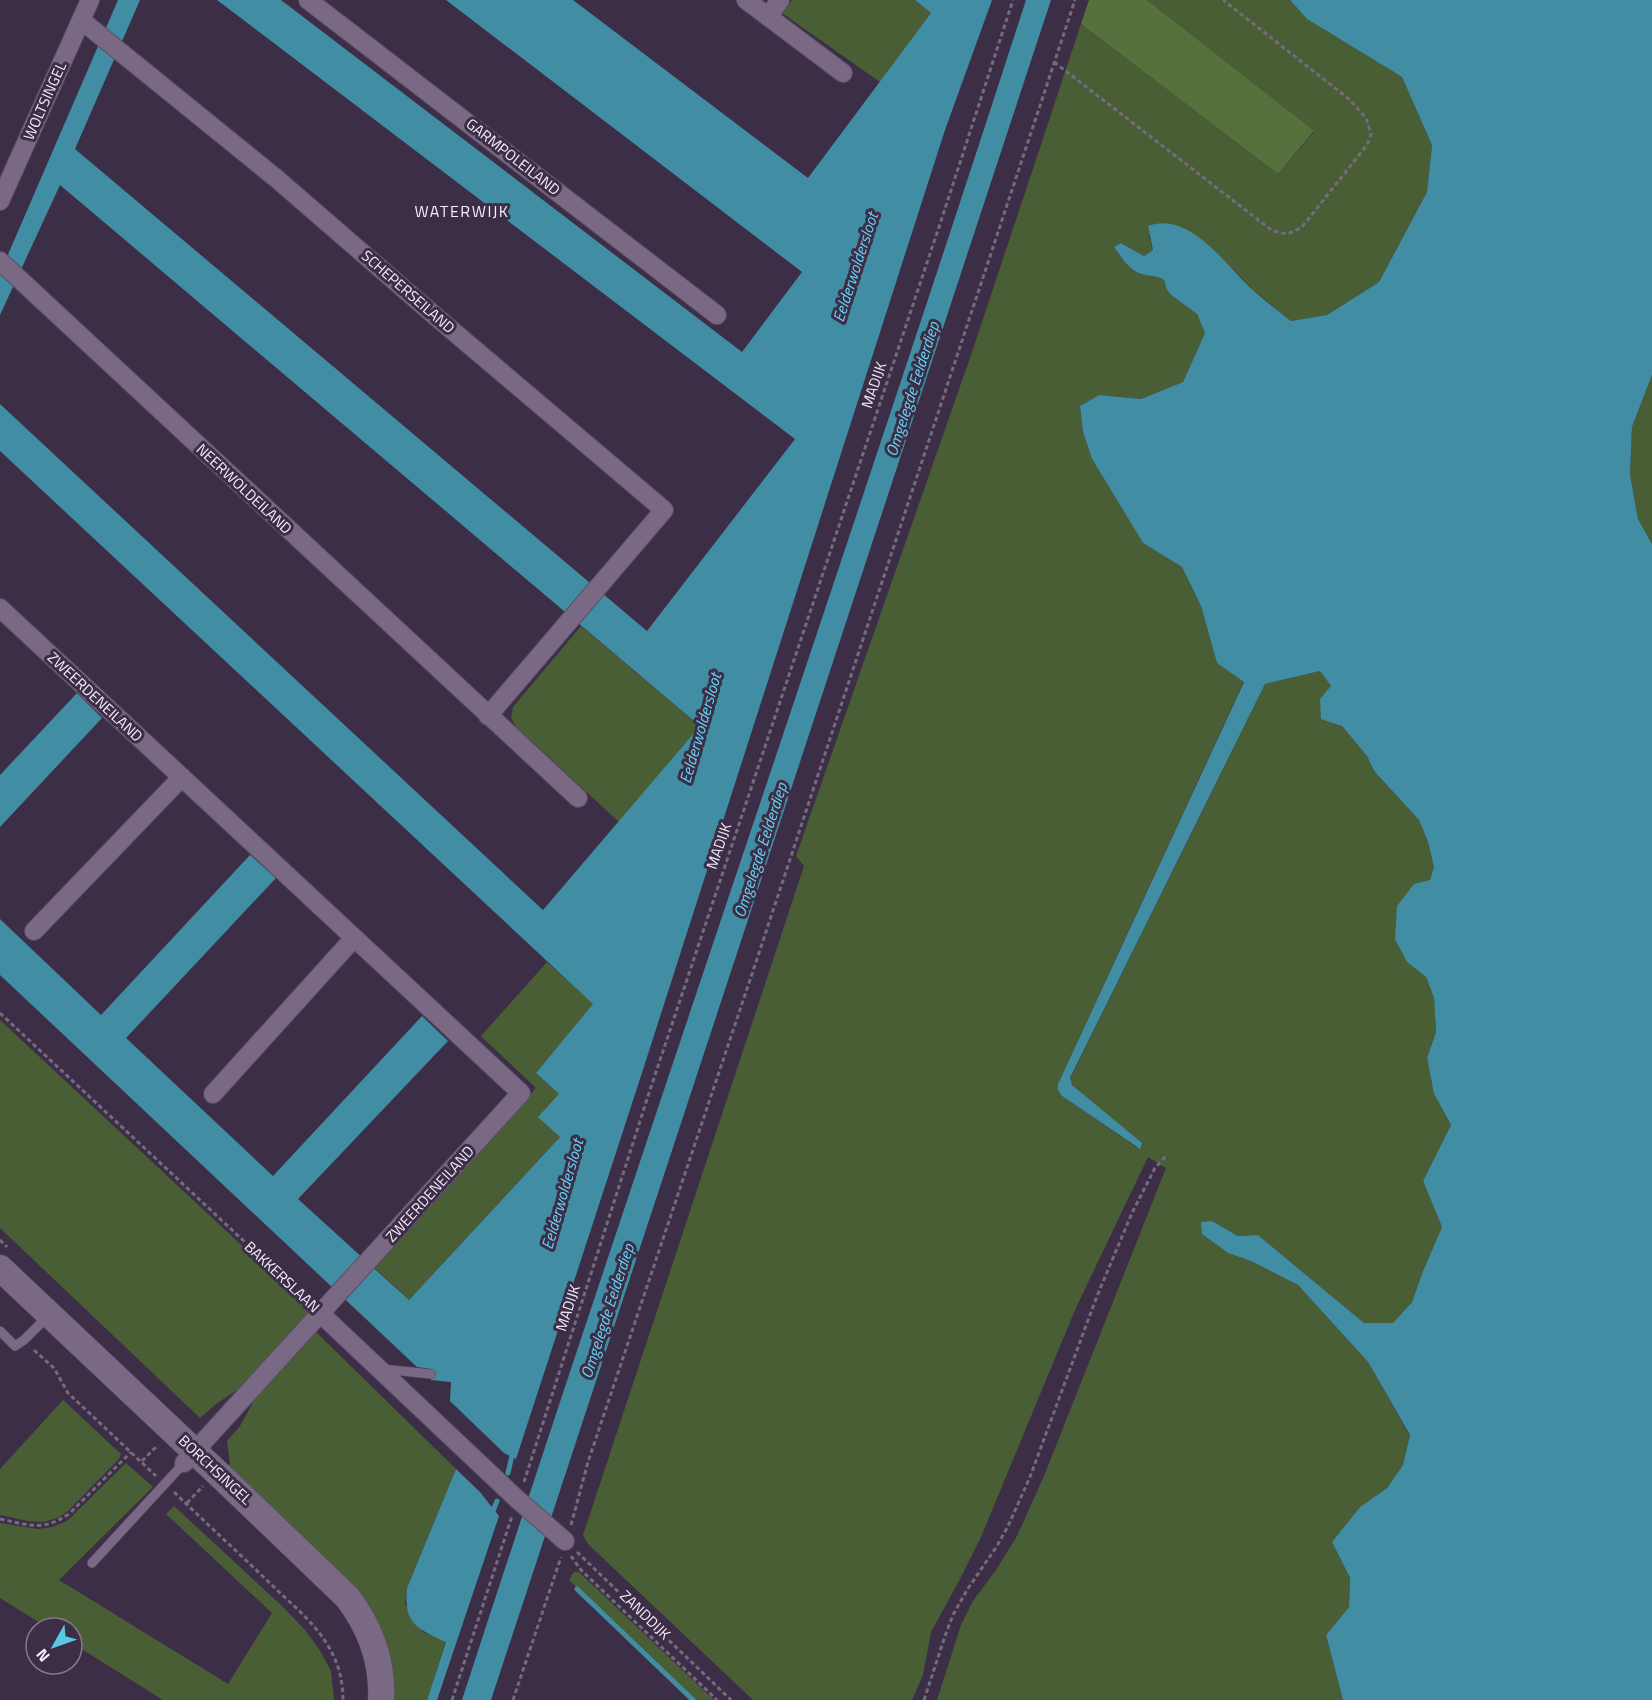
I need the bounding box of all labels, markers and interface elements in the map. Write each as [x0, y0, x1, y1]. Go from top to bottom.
street label: WOLTSINGEL [17, 58, 72, 144]
street label: GARMPOLEILAND [461, 112, 565, 201]
district label: WATERWIJK [415, 199, 509, 223]
water label: Eelderwoldersloot [826, 207, 885, 325]
street label: SCHEPERSEILAND [357, 244, 460, 339]
water label: Omgelegde Eelderdiep [879, 318, 945, 459]
street label: MADIJK [855, 358, 892, 411]
street label: NEERWOLDEILAND [191, 438, 298, 539]
street label: ZWEERDENEILAND [42, 646, 148, 747]
water label: Eelderwoldersloot [673, 668, 728, 786]
water label: Omgelegde Eelderdiep [727, 779, 793, 920]
street label: MADIJK [700, 819, 737, 872]
water label: Eelderwoldersloot [535, 1134, 590, 1252]
street label: ZWEERDENEILAND [380, 1140, 479, 1247]
street label: BAKKERSLAAN [239, 1235, 325, 1318]
water label: Omgelegde Eelderdiep [574, 1240, 640, 1381]
street label: MADIJK [549, 1281, 586, 1334]
street label: BORCHSINGEL [173, 1429, 257, 1510]
street label: ZANDDIJK [615, 1585, 676, 1645]
north arrow [24, 1616, 84, 1676]
text: N [30, 1644, 55, 1668]

